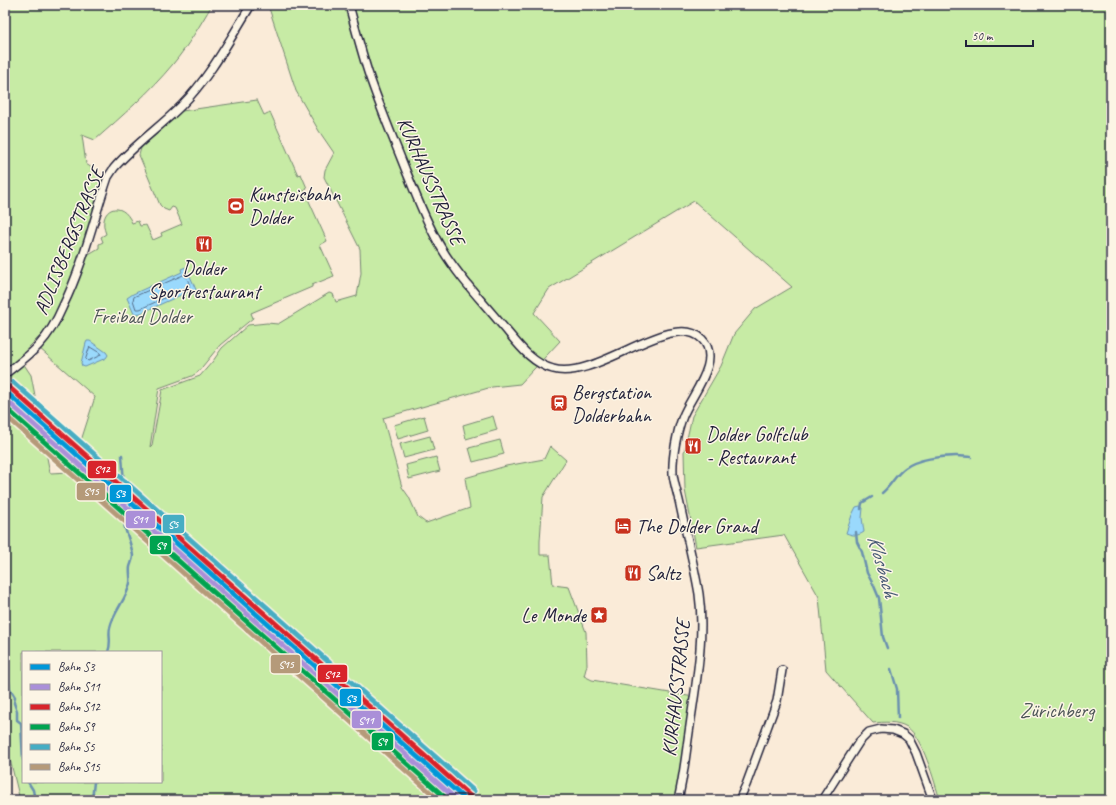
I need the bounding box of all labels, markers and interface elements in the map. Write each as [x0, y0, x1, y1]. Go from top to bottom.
scale bar [966, 22, 1033, 48]
text: 50 m [972, 28, 994, 44]
street label: KURHAUSSTRASSE [392, 113, 472, 252]
street label: ADLISBERGSTRASSE [28, 161, 111, 318]
place label: Kunsteisbahn Dolder [249, 182, 341, 230]
sports icon: Kunsteisbahn Dolder [226, 196, 246, 216]
restaurant icon: Dolder Sportrestaurant [194, 234, 214, 254]
place label: Dolder Sportrestaurant [148, 256, 263, 304]
park label: Freibad Dolder [92, 304, 194, 329]
place label: Bergstation Dolderbahn [572, 380, 652, 428]
station icon: Bergstation Dolderbahn [549, 393, 569, 413]
place label: Dolder Golfclub - Restaurant [706, 422, 809, 470]
restaurant icon: Dolder Golfclub - Restaurant [683, 436, 703, 456]
line badge: S12 [87, 460, 117, 479]
text: S12 [94, 462, 111, 476]
line badge: S15 [76, 482, 106, 501]
text: S15 [83, 484, 100, 498]
line badge: S3 [109, 484, 132, 503]
text: S3 [115, 486, 126, 500]
line badge: S11 [125, 510, 156, 529]
text: S11 [132, 512, 149, 526]
line badge: S5 [162, 514, 185, 534]
place label: The Dolder Grand [636, 514, 760, 539]
hotel icon: The Dolder Grand [613, 516, 633, 536]
text: S5 [168, 517, 179, 531]
water label: Klosbach [862, 532, 905, 601]
line badge: S9 [149, 535, 172, 555]
text: S9 [156, 538, 167, 552]
place label: Saltz [646, 561, 682, 586]
restaurant icon: Saltz [623, 563, 643, 583]
place label: Le Monde [521, 603, 587, 628]
place icon: Le Monde [589, 605, 609, 625]
street label: KURHAUSSTRASSE [656, 615, 696, 758]
legend [22, 651, 162, 783]
line badge: S15 [270, 654, 301, 674]
text: S15 [278, 657, 295, 671]
text: Bahn S3 [58, 659, 96, 675]
line badge: S12 [317, 664, 348, 683]
text: S12 [324, 667, 341, 681]
text: Bahn S11 [58, 679, 101, 695]
line badge: S3 [339, 688, 362, 707]
text: S3 [346, 691, 357, 705]
park label: Zürichberg [1020, 698, 1096, 723]
text: Bahn S12 [58, 699, 102, 715]
line badge: S11 [351, 710, 382, 729]
text: S11 [358, 713, 375, 727]
text: Bahn S9 [58, 719, 96, 735]
line badge: S9 [371, 732, 394, 751]
text: S9 [377, 734, 388, 748]
text: Bahn S5 [58, 739, 95, 755]
text: Bahn S15 [58, 759, 101, 775]

